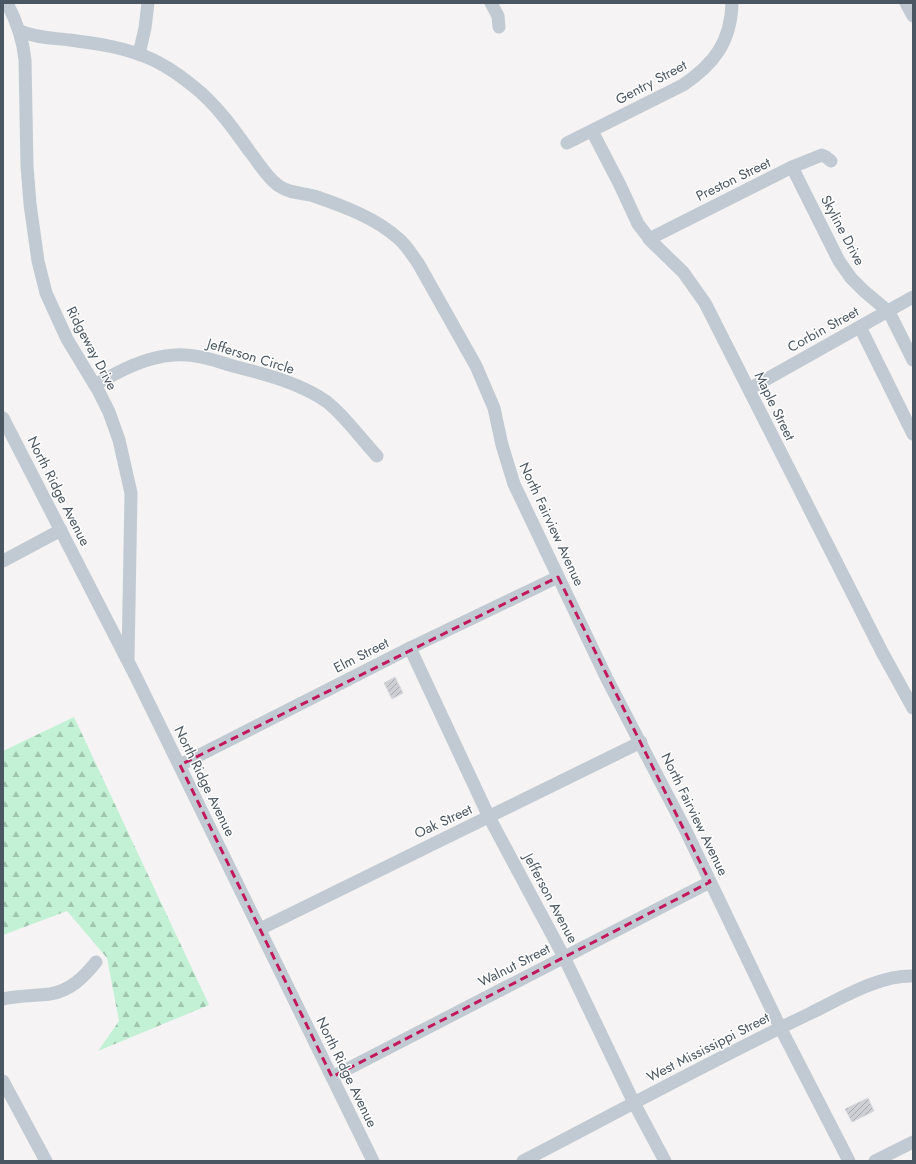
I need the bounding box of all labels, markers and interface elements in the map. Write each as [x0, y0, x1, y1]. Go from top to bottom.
street label: Gentry Street [612, 55, 691, 109]
street label: Preston Street [692, 152, 774, 206]
street label: Skyline Drive [816, 191, 870, 269]
street label: Corbin Street [784, 301, 863, 357]
street label: Ridgeway Drive [62, 303, 122, 393]
street label: Jefferson Circle [203, 333, 297, 379]
street label: Maple Street [750, 368, 801, 444]
street label: North Ridge Avenue [23, 433, 95, 549]
street label: North Fairview Avenue [515, 459, 589, 589]
street label: Elm Street [330, 632, 393, 677]
street label: North Ridge Avenue [170, 722, 240, 840]
street label: North Fairview Avenue [657, 749, 733, 879]
street label: Oak Street [411, 799, 476, 843]
street label: Jefferson Avenue [518, 848, 583, 946]
street label: Walnut Street [475, 938, 554, 992]
street label: West Mississippi Street [643, 1007, 773, 1087]
street label: North Ridge Avenue [312, 1013, 382, 1131]

